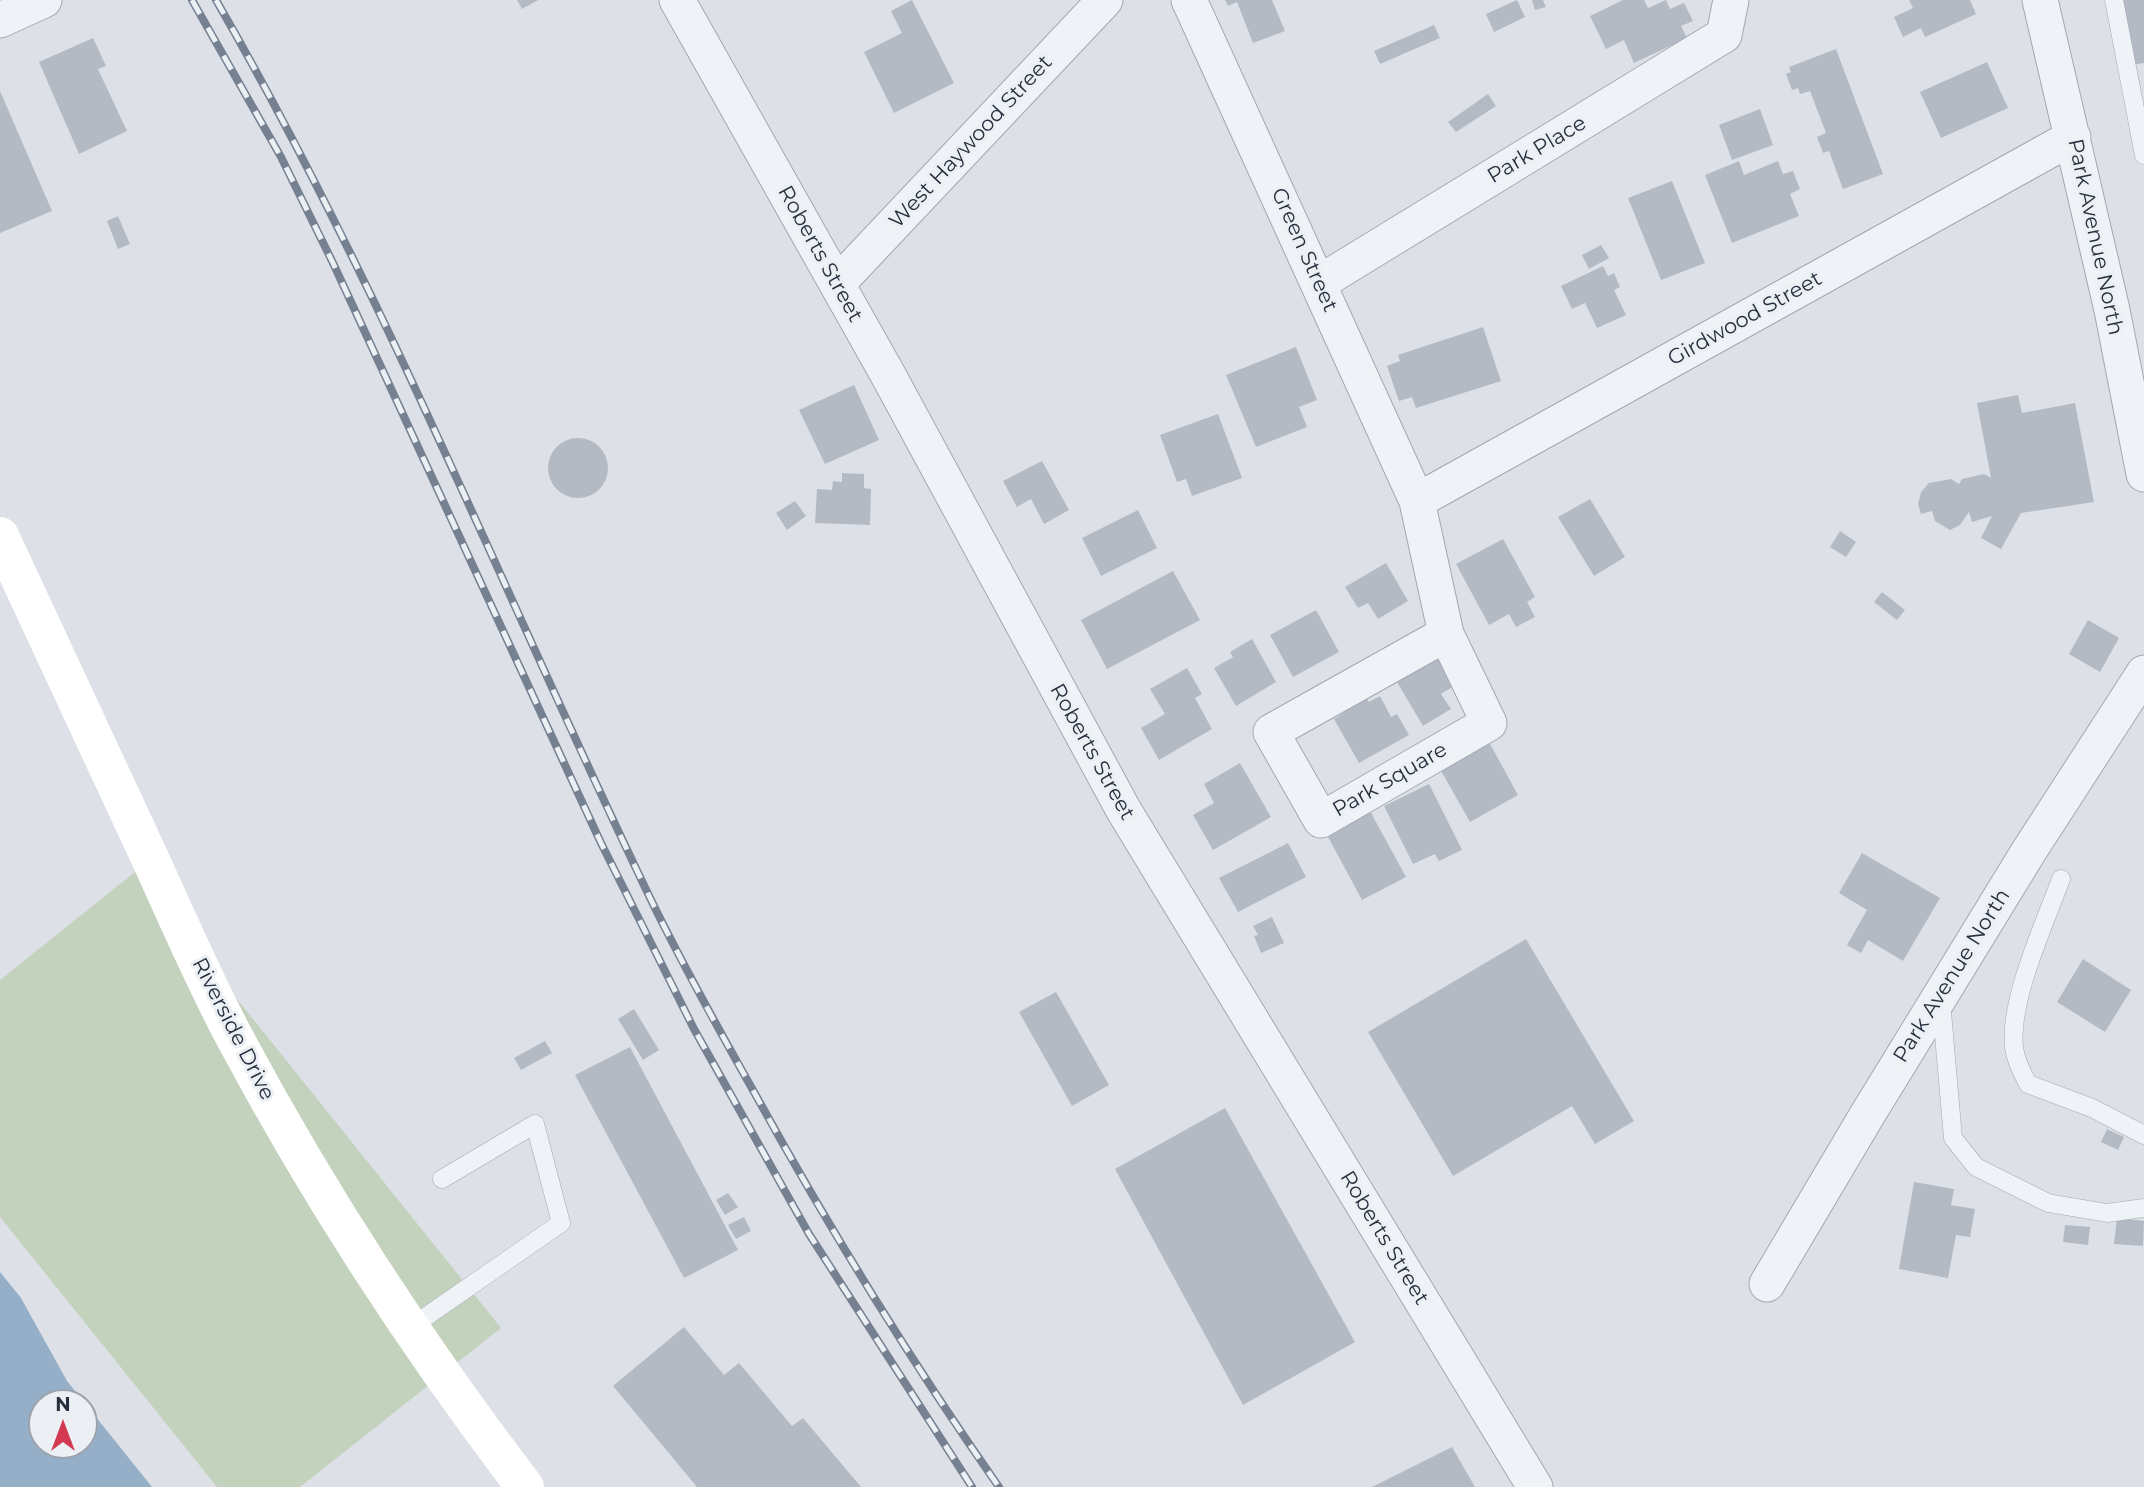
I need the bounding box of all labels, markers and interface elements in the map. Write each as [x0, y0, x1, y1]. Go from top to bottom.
street label: West Haywood Street [884, 50, 1058, 234]
street label: Park Place [1483, 111, 1591, 189]
street label: Park Avenue North [2062, 137, 2128, 337]
street label: Roberts Street [772, 182, 868, 326]
street label: Green Street [1265, 184, 1343, 316]
street label: Girdwood Street [1664, 266, 1826, 372]
street label: Roberts Street [1044, 680, 1140, 824]
street label: Park Square [1328, 737, 1452, 823]
street label: Park Avenue North [1888, 885, 2016, 1067]
street label: Riverside Drive [186, 954, 280, 1104]
street label: Roberts Street [1334, 1166, 1434, 1310]
north arrow [28, 1389, 98, 1459]
text: N [55, 1393, 71, 1416]

